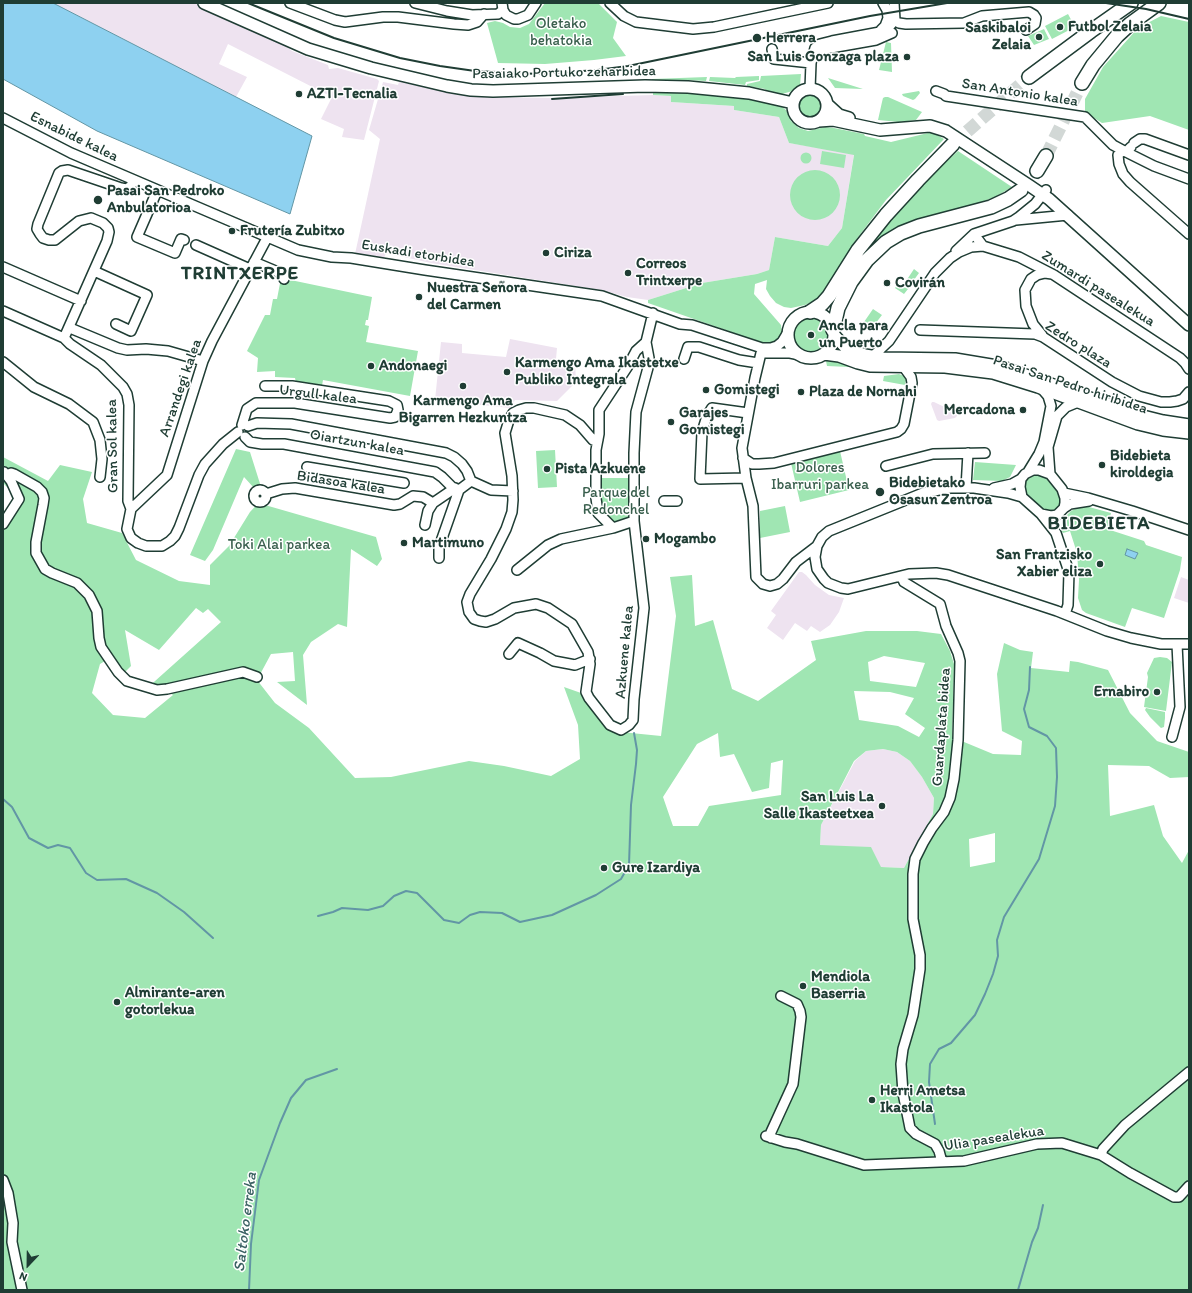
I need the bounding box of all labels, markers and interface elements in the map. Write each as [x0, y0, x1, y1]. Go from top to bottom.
park label: Oletako behatokia [530, 15, 592, 50]
place label: Futbol Zelaia [1068, 18, 1151, 36]
place label: Saskibaloi Zelaia [965, 19, 1031, 54]
marker: Futbol Zelaia [1055, 22, 1065, 32]
place label: Herrera [766, 29, 816, 47]
marker: Herrera [751, 32, 763, 44]
marker: Saskibaloi Zelaia [1034, 32, 1044, 42]
place label: San Luis Gonzaga plaza [747, 48, 899, 66]
marker: San Luis Gonzaga plaza [902, 52, 912, 62]
street label: Pasaiako Portuko zeharbidea [472, 62, 656, 84]
street label: San Antonio kalea [961, 75, 1079, 111]
place label: AZTI-Tecnalia [307, 85, 397, 103]
marker: AZTI-Tecnalia [294, 89, 304, 99]
street label: Esnabide kalea [27, 108, 121, 166]
place label: Pasai San Pedroko Anbulatorioa [107, 182, 224, 217]
marker: Pasai San Pedroko Anbulatorioa [92, 194, 104, 206]
place label: Frutería Zubitxo [240, 222, 345, 240]
marker: Frutería Zubitxo [227, 226, 237, 236]
street label: Euskadi etorbidea [360, 236, 476, 272]
place label: Ciriza [554, 244, 592, 262]
street label: Zumardi pasealekua [1038, 247, 1158, 331]
marker: Ciriza [541, 248, 551, 258]
place label: Correos Trintxerpe [636, 255, 702, 290]
district label: TRINTXERPE [181, 263, 299, 285]
marker: Correos Trintxerpe [623, 268, 633, 278]
place label: Covirán [895, 274, 945, 292]
marker: Covirán [882, 278, 892, 288]
place label: Nuestra Señora del Carmen [427, 279, 527, 314]
marker: Nuestra Señora del Carmen [414, 292, 424, 302]
place label: Ancla para un Puerto [819, 317, 888, 352]
street label: Zedro plaza [1041, 318, 1115, 372]
marker: Ancla para un Puerto [806, 330, 816, 340]
street label: Arrandegi kalea [156, 337, 206, 439]
street label: Pasai San Pedro hiribidea [991, 352, 1149, 418]
place label: Karmengo Ama Ikastetxe Publiko Integrala [515, 354, 679, 389]
place label: Andonaegi [379, 357, 447, 375]
marker: Andonaegi [366, 361, 376, 371]
marker: Karmengo Ama Ikastetxe Publiko Integrala [502, 367, 512, 377]
street label: Urgull kalea [278, 381, 358, 409]
marker: Karmengo Ama Bigarren Hezkuntza [458, 381, 468, 391]
place label: Gomistegi [714, 381, 780, 399]
place label: Plaza de Nornahi [809, 383, 917, 401]
marker: Gomistegi [701, 385, 711, 395]
marker: Plaza de Nornahi [796, 387, 806, 397]
place label: Karmengo Ama Bigarren Hezkuntza [399, 392, 527, 427]
street label: Gran Sol kalea [103, 399, 123, 493]
place label: Mercadona [944, 401, 1015, 419]
place label: Garajes Gomistegi [679, 404, 745, 439]
marker: Mercadona [1018, 405, 1028, 415]
marker: Garajes Gomistegi [666, 417, 676, 427]
street label: Oiartzun kalea [308, 426, 406, 460]
place label: Bidebieta kiroldegia [1110, 447, 1173, 482]
park label: Dolores Ibarruri parkea [771, 459, 869, 494]
place label: Pista Azkuene [555, 460, 646, 478]
marker: Bidebieta kiroldegia [1097, 460, 1107, 470]
marker: Pista Azkuene [542, 464, 552, 474]
street label: Bidasoa kalea [295, 467, 387, 499]
place label: Bidebietako Osasun Zentroa [889, 474, 992, 509]
park label: Parque del Redonchel [582, 484, 650, 519]
marker: Bidebietako Osasun Zentroa [874, 486, 886, 498]
district label: BIDEBIETA [1047, 513, 1151, 535]
place label: Mogambo [654, 530, 716, 548]
place label: Martimuno [412, 534, 484, 552]
marker: Mogambo [641, 534, 651, 544]
park label: Toki Alai parkea [228, 536, 330, 554]
marker: Martimuno [399, 538, 409, 548]
place label: San Frantzisko Xabier eliza [996, 546, 1092, 581]
marker: San Frantzisko Xabier eliza [1095, 559, 1105, 569]
street label: Azkuene kalea [612, 605, 638, 699]
street label: Guardaplata bidea [929, 667, 955, 787]
place label: Ernabiro [1094, 683, 1149, 701]
marker: Ernabiro [1152, 687, 1162, 697]
place label: San Luis La Salle Ikasteetxea [764, 788, 874, 823]
marker: San Luis La Salle Ikasteetxea [877, 801, 887, 811]
place label: Gure Izardiya [612, 859, 700, 877]
marker: Gure Izardiya [599, 863, 609, 873]
place label: Mendiola Baserria [811, 968, 870, 1003]
marker: Mendiola Baserria [798, 981, 808, 991]
place label: Almirante-aren gotorlekua [125, 984, 225, 1019]
marker: Almirante-aren gotorlekua [112, 997, 122, 1007]
place label: Herri Ametsa Ikastola [880, 1082, 965, 1117]
marker: Herri Ametsa Ikastola [867, 1095, 877, 1105]
street label: Ulia pasealekua [943, 1122, 1045, 1156]
water label: Saltoko erreka [230, 1171, 262, 1273]
north arrow [8, 1245, 48, 1285]
text: N [17, 1269, 29, 1284]

